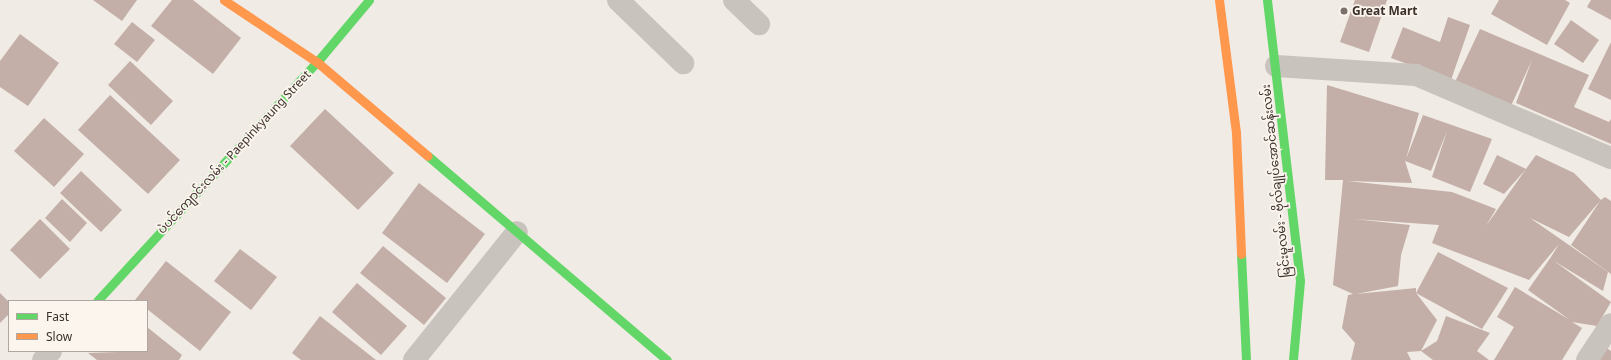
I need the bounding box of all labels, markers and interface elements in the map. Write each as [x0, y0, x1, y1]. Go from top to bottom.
place label: Great Mart [1352, 4, 1418, 18]
marker: Great Mart [1339, 6, 1349, 16]
street label: ပဲပင်ကျောင်းလမ်း - Paepinkyaung Street [154, 67, 314, 237]
street label: မြင်းမူလမ်း - ဗိုလ်ချုပ်အောင်ဆန်းလမ်း [1259, 83, 1293, 279]
legend [8, 300, 148, 352]
text: Fast [46, 308, 69, 325]
text: Slow [46, 328, 72, 345]

